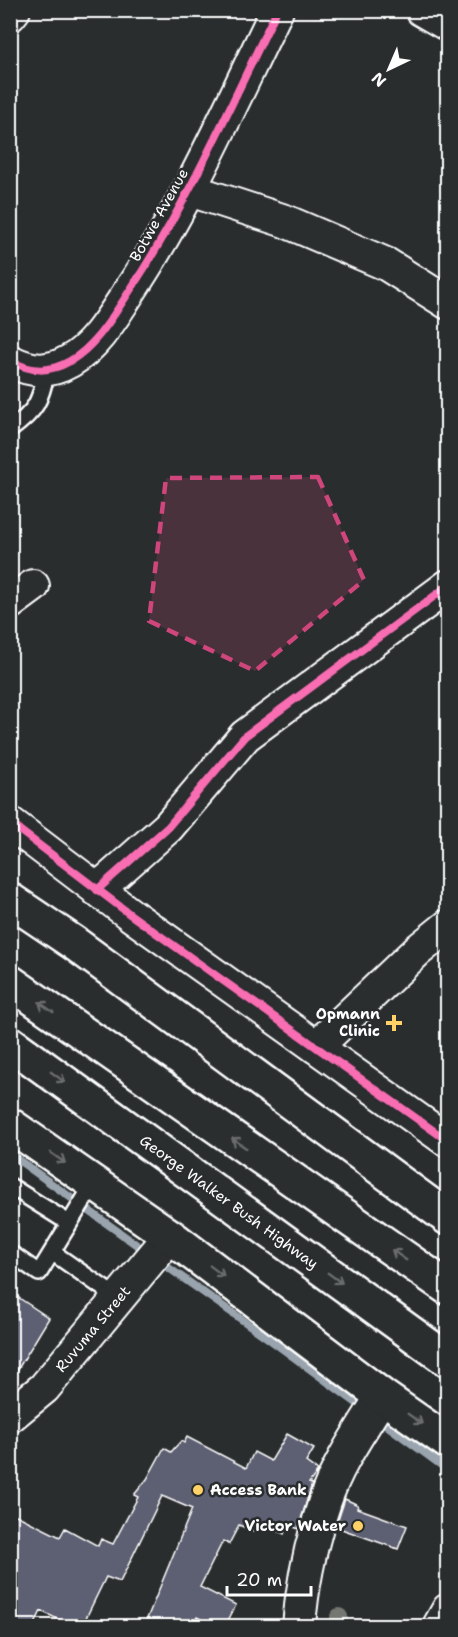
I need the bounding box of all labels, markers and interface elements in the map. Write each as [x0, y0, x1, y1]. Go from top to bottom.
north arrow [359, 39, 419, 99]
text: N [367, 67, 391, 91]
street label: Botwe Avenue [125, 165, 193, 265]
one-way arrow [38, 1001, 54, 1013]
place label: Opmann Clinic [316, 1004, 380, 1041]
marker: Opmann Clinic [385, 1014, 403, 1032]
one-way arrow [49, 1071, 65, 1083]
street label: George Walker Bush Highway [136, 1130, 322, 1274]
one-way arrow [232, 1137, 248, 1149]
one-way arrow [50, 1152, 66, 1164]
one-way arrow [392, 1249, 408, 1261]
one-way arrow [209, 1265, 225, 1278]
one-way arrow [326, 1272, 342, 1284]
street label: Ruvuma Street [51, 1282, 135, 1376]
one-way arrow [406, 1413, 422, 1425]
place label: Access Bank [210, 1480, 307, 1500]
marker: Access Bank [191, 1483, 205, 1497]
place label: Victor Water [245, 1516, 346, 1536]
marker: Victor Water [351, 1519, 365, 1533]
scale bar [227, 1559, 311, 1597]
text: 20 m [236, 1568, 282, 1592]

